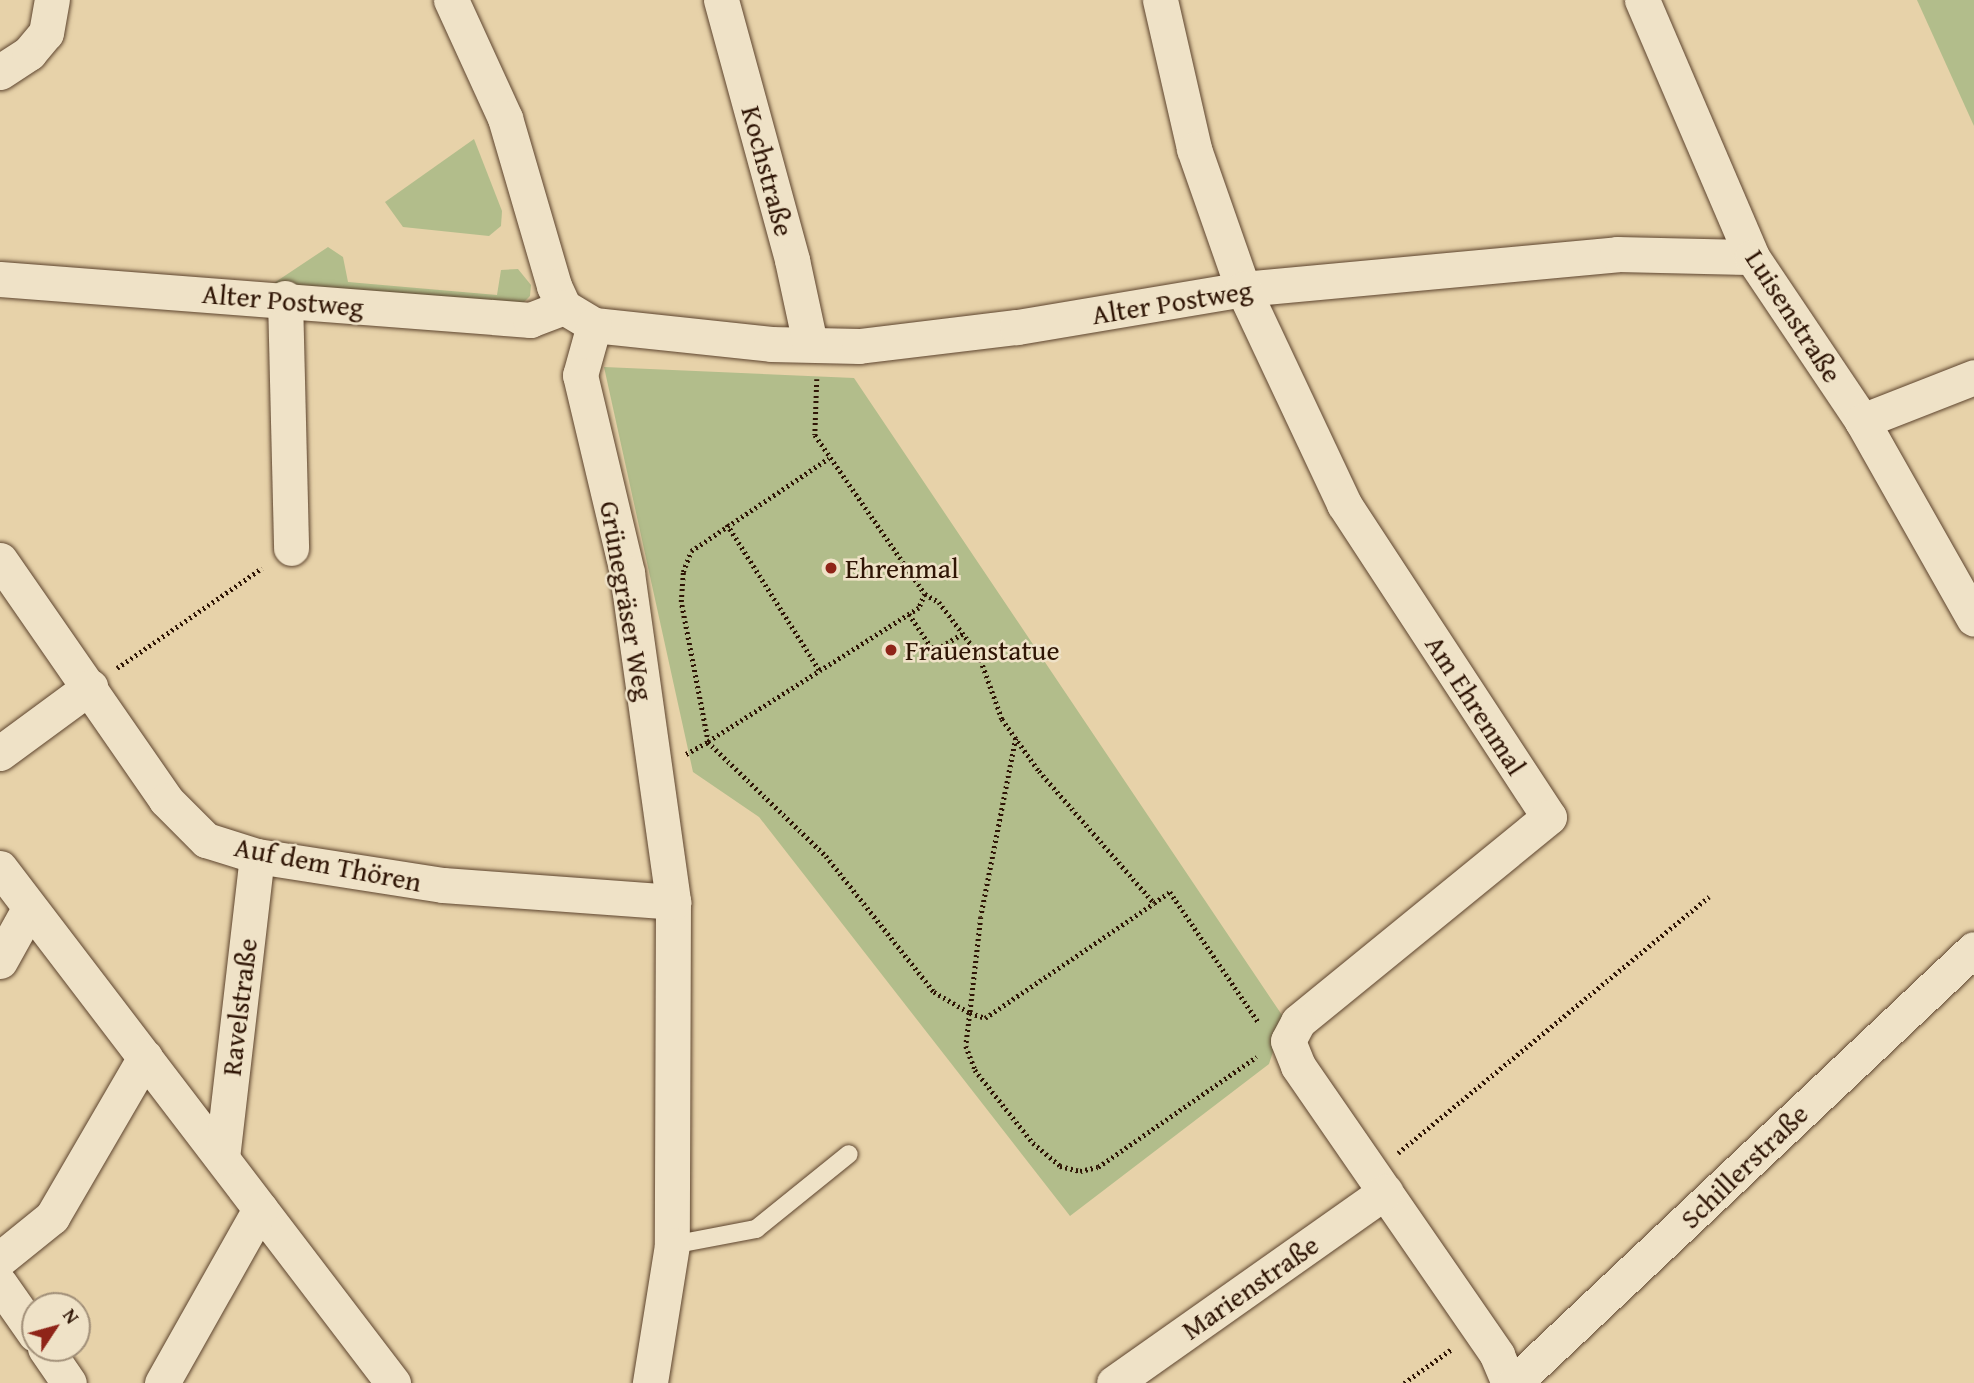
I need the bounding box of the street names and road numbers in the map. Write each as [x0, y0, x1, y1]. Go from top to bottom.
street label: Kochstraße [734, 102, 802, 240]
street label: Luisenstraße [1739, 243, 1849, 389]
street label: Alter Postweg [1089, 273, 1255, 331]
street label: Alter Postweg [201, 276, 365, 324]
street label: Grünegräser Weg [593, 498, 661, 704]
street label: Am Ehrenmal [1418, 629, 1534, 781]
street label: Auf dem Thören [232, 829, 424, 899]
street label: Ravelstraße [214, 936, 264, 1078]
street label: Schillerstraße [1673, 1097, 1815, 1235]
street label: Marienstraße [1175, 1227, 1325, 1347]

